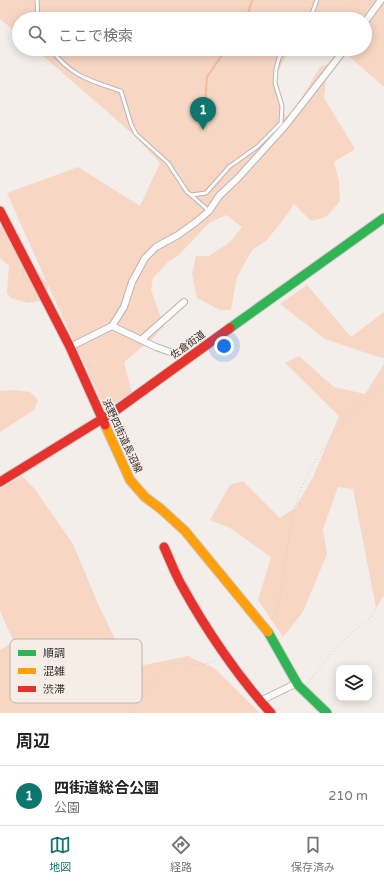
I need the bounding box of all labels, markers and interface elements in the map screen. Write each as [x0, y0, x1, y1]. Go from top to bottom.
search box [12, 12, 372, 56]
icon: search [26, 23, 48, 45]
text: ここで検索 [58, 27, 133, 45]
pin: 1 [190, 97, 216, 130]
street label: 佐倉街道 [168, 328, 208, 362]
your location [214, 336, 234, 356]
street label: 浜野四街道長沼線 [100, 397, 144, 475]
legend [10, 639, 142, 703]
text: 順調 [43, 647, 65, 660]
text: 混雑 [43, 665, 65, 678]
map controls [336, 665, 372, 701]
button: layers [336, 665, 372, 701]
text: 渋滞 [43, 683, 65, 696]
text: 周辺 [16, 731, 50, 752]
text: 四街道総合公園 [54, 779, 159, 797]
text: 1 [25, 788, 33, 804]
text: 210 m [328, 788, 368, 804]
text: 公園 [54, 800, 80, 816]
tab: 地図 [49, 834, 71, 874]
tab: 経路 [170, 834, 192, 874]
tab: 保存済み [291, 834, 335, 874]

